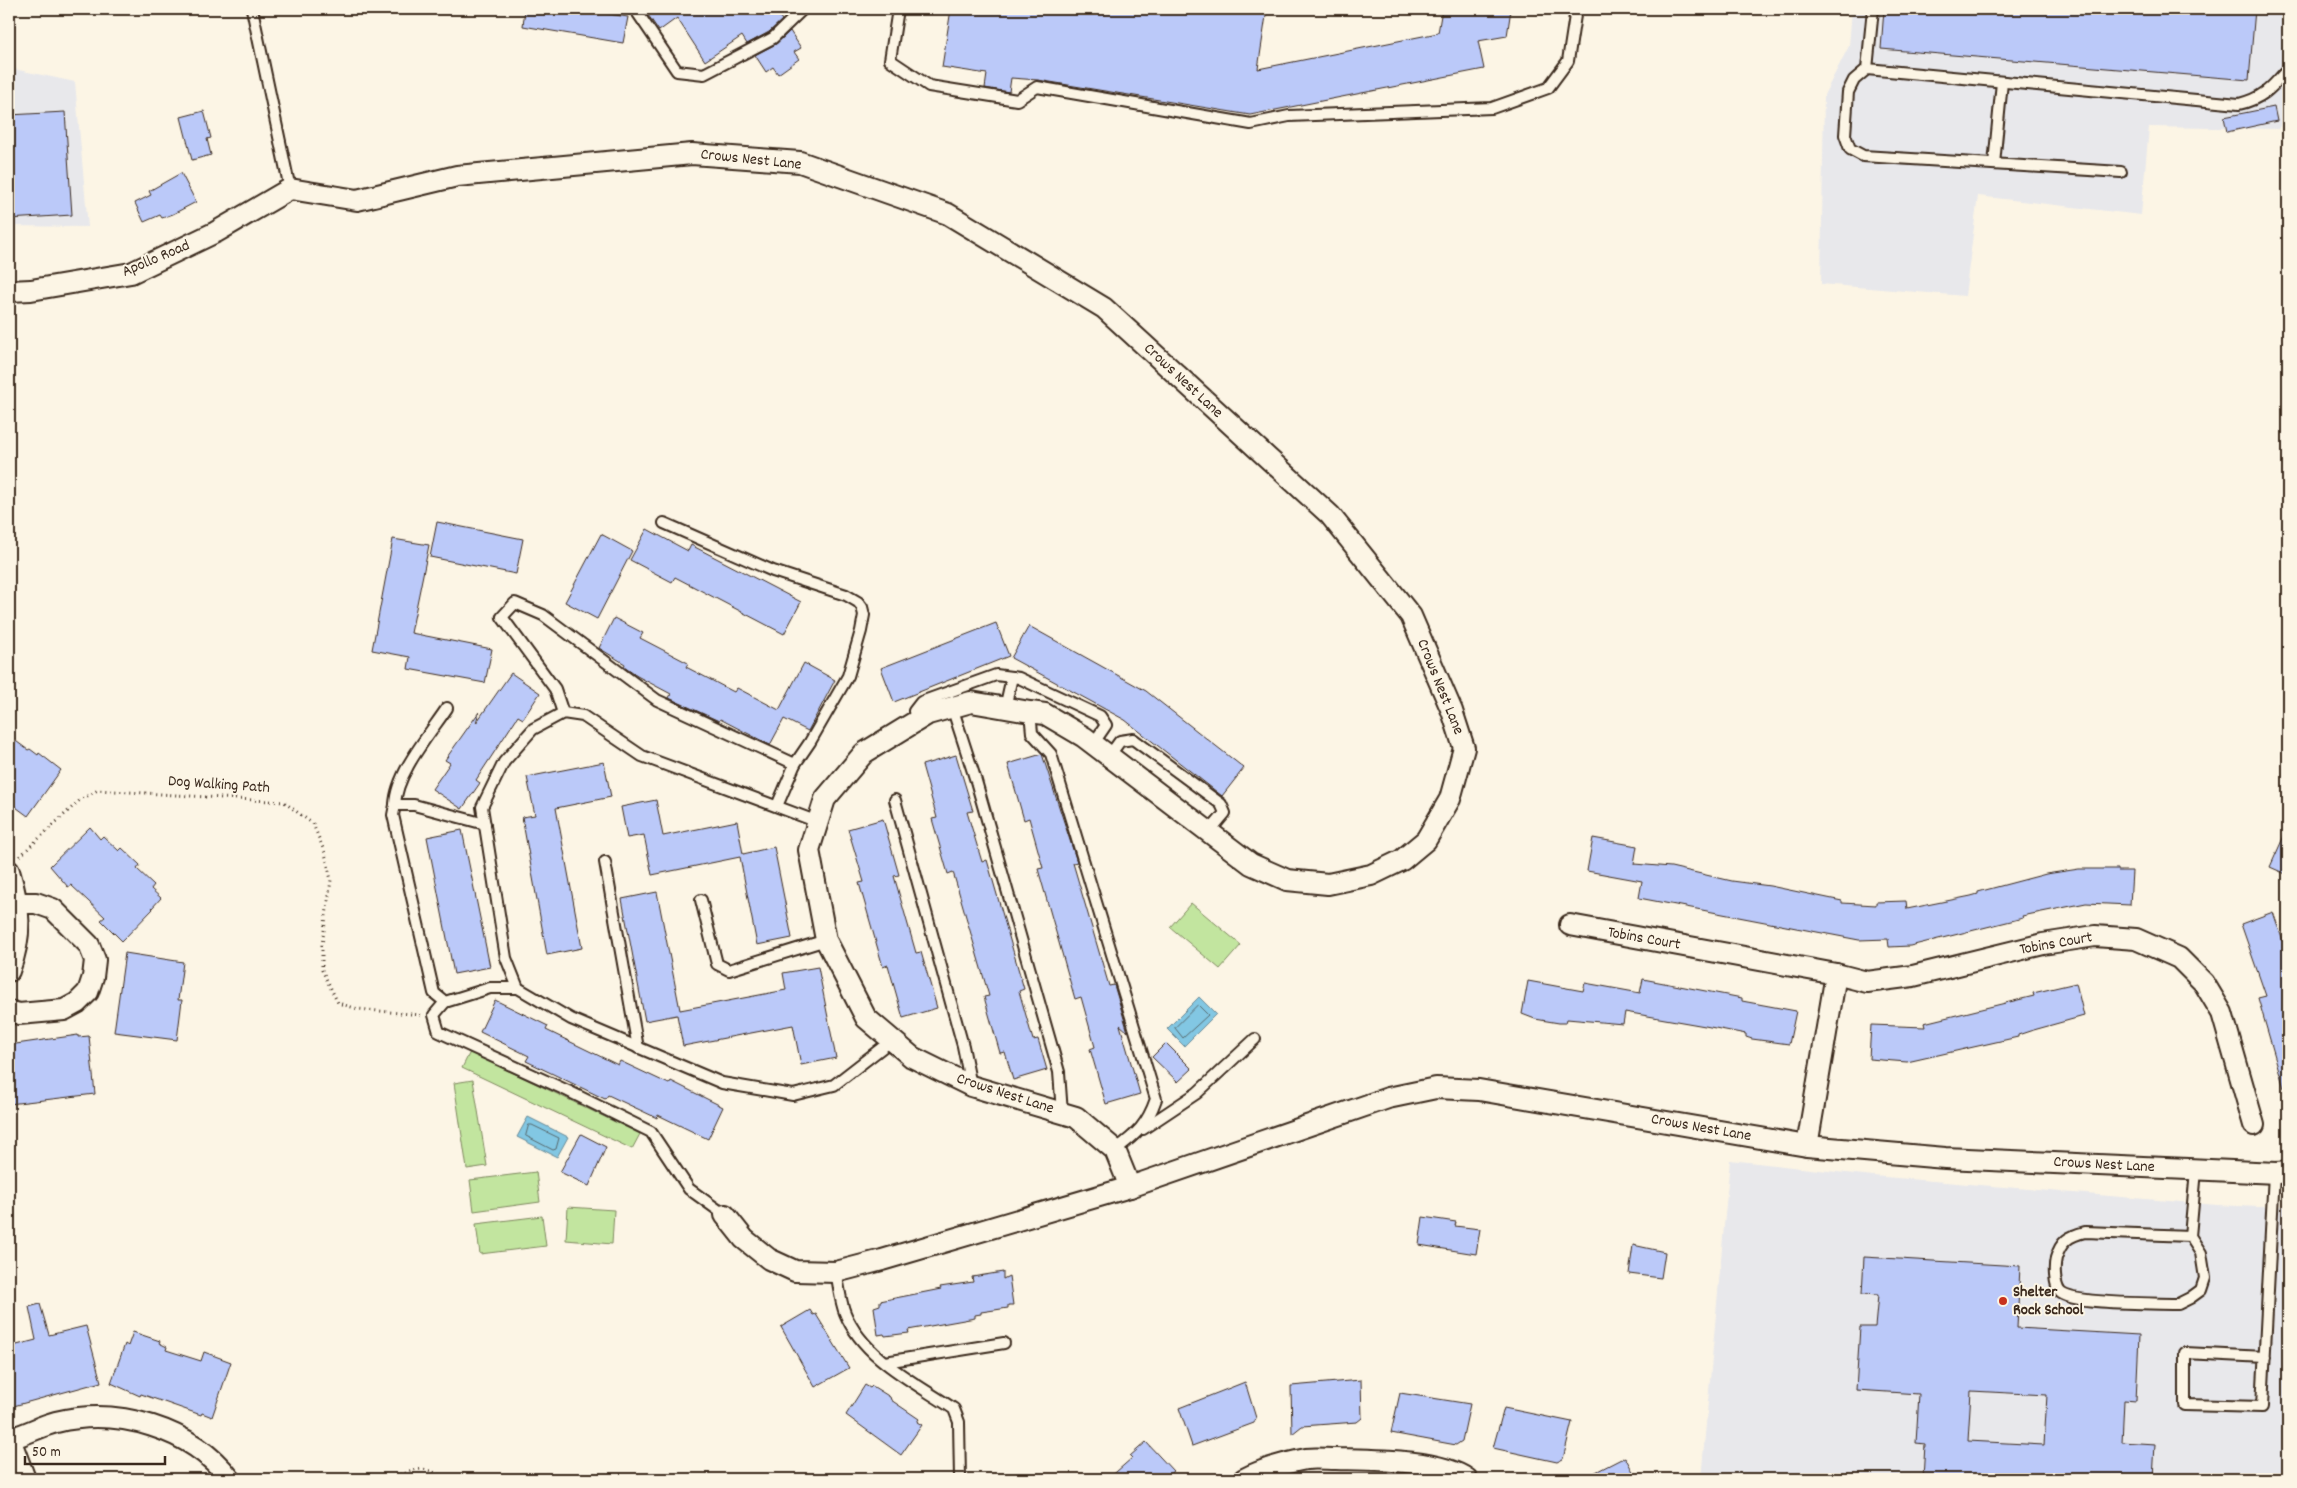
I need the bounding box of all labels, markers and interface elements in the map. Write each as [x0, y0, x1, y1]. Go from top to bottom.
street label: Crows Nest Lane [699, 143, 803, 177]
street label: Apollo Road [119, 234, 193, 284]
street label: Crows Nest Lane [1138, 338, 1228, 424]
street label: Crows Nest Lane [1410, 636, 1470, 738]
street label: Dog Walking Path [167, 770, 271, 800]
street label: Tobins Court [1606, 921, 1682, 957]
street label: Tobins Court [2018, 926, 2094, 962]
street label: Crows Nest Lane [953, 1067, 1057, 1121]
street label: Crows Nest Lane [1649, 1108, 1753, 1148]
street label: Crows Nest Lane [2053, 1151, 2155, 1179]
place label: Shelter Rock School [2013, 1281, 2084, 1322]
marker: Shelter Rock School [1997, 1295, 2009, 1307]
scale bar [25, 1433, 165, 1465]
text: 50 m [32, 1442, 61, 1464]

